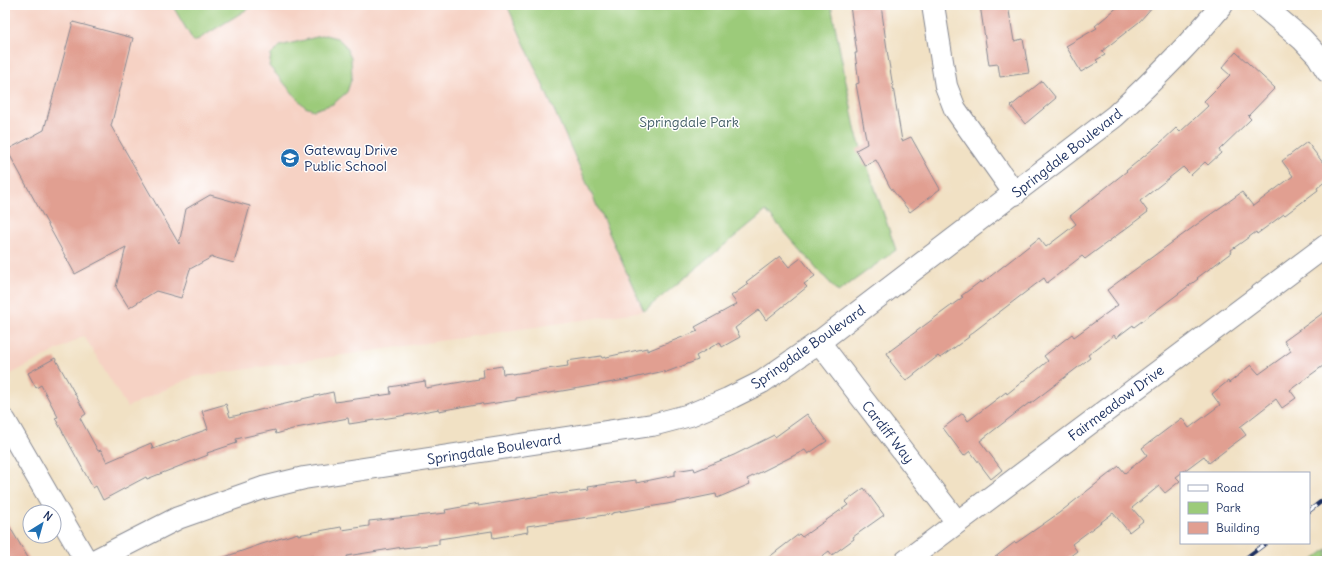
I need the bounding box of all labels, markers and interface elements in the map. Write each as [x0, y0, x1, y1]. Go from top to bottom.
street label: Springdale Boulevard [1008, 104, 1126, 202]
park label: Springdale Park [639, 113, 739, 131]
place label: Gateway Drive Public School [304, 141, 398, 175]
school or university icon: Gateway Drive Public School [279, 147, 301, 169]
street label: Springdale Boulevard [747, 301, 869, 393]
street label: Fairmeadow Drive [1064, 361, 1168, 445]
street label: Cardiff Way [858, 397, 918, 467]
street label: Springdale Boulevard [426, 430, 562, 468]
legend [1180, 472, 1310, 544]
text: Road [1216, 480, 1244, 495]
text: Park [1216, 500, 1241, 515]
north arrow [22, 504, 62, 544]
text: N [41, 508, 55, 524]
text: Building [1216, 520, 1260, 535]

